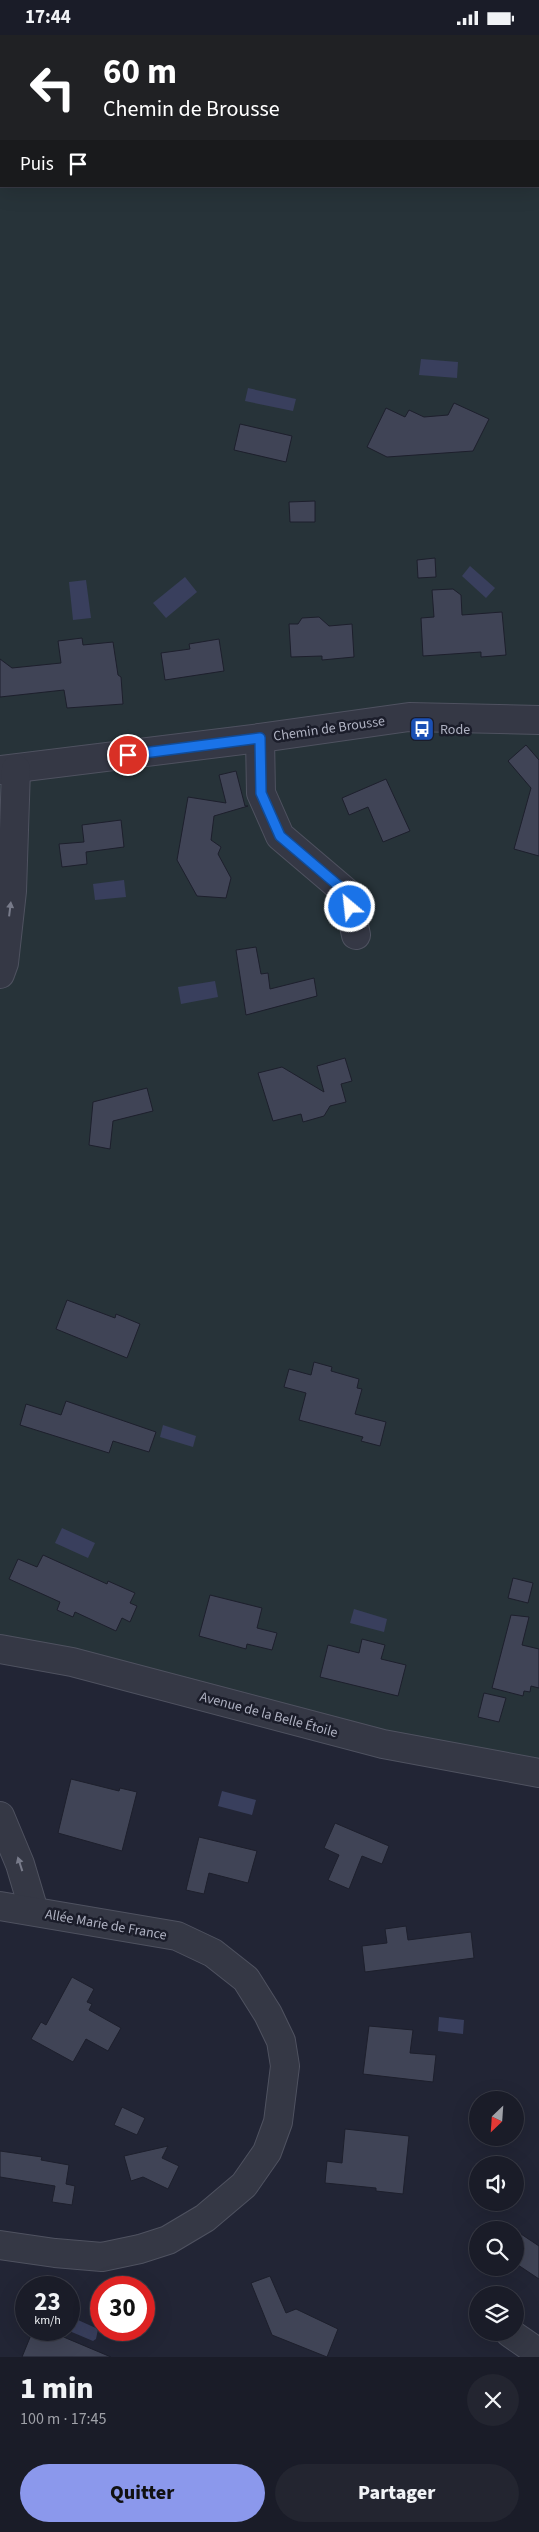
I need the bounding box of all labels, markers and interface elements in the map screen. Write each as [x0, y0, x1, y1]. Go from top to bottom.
text: 17:44 [25, 4, 71, 31]
text: 60 m [103, 47, 177, 97]
icon: left [20, 55, 85, 120]
text: Chemin de Brousse [103, 93, 280, 125]
icon: arrive [64, 150, 92, 178]
text: Puis [20, 151, 54, 178]
street label: Chemin de Brousse [272, 711, 386, 747]
bus stop icon: Rode [409, 716, 435, 742]
place label: Rode [440, 720, 470, 740]
pin [107, 734, 149, 776]
icon: arrive [114, 741, 142, 769]
position arrow [323, 880, 375, 932]
one-way arrow [6, 901, 14, 917]
street label: Avenue de la Belle Étoile [198, 1687, 340, 1743]
one-way arrow [16, 1856, 24, 1871]
street label: Allée Marie de France [43, 1904, 168, 1946]
north arrow [469, 2091, 524, 2146]
map controls [469, 2091, 524, 2341]
button: sound [469, 2156, 524, 2211]
button: search [469, 2221, 524, 2276]
speed limit sign: 30 [90, 2276, 155, 2341]
text: 23 [34, 2284, 61, 2320]
button: layers [469, 2286, 524, 2341]
text: km/h [34, 2312, 61, 2329]
text: 1 min [20, 2367, 94, 2410]
button: close [467, 2374, 519, 2426]
text: 100 m · 17:45 [20, 2408, 107, 2430]
button: Quitter [20, 2464, 265, 2522]
button: Partager [275, 2464, 519, 2522]

